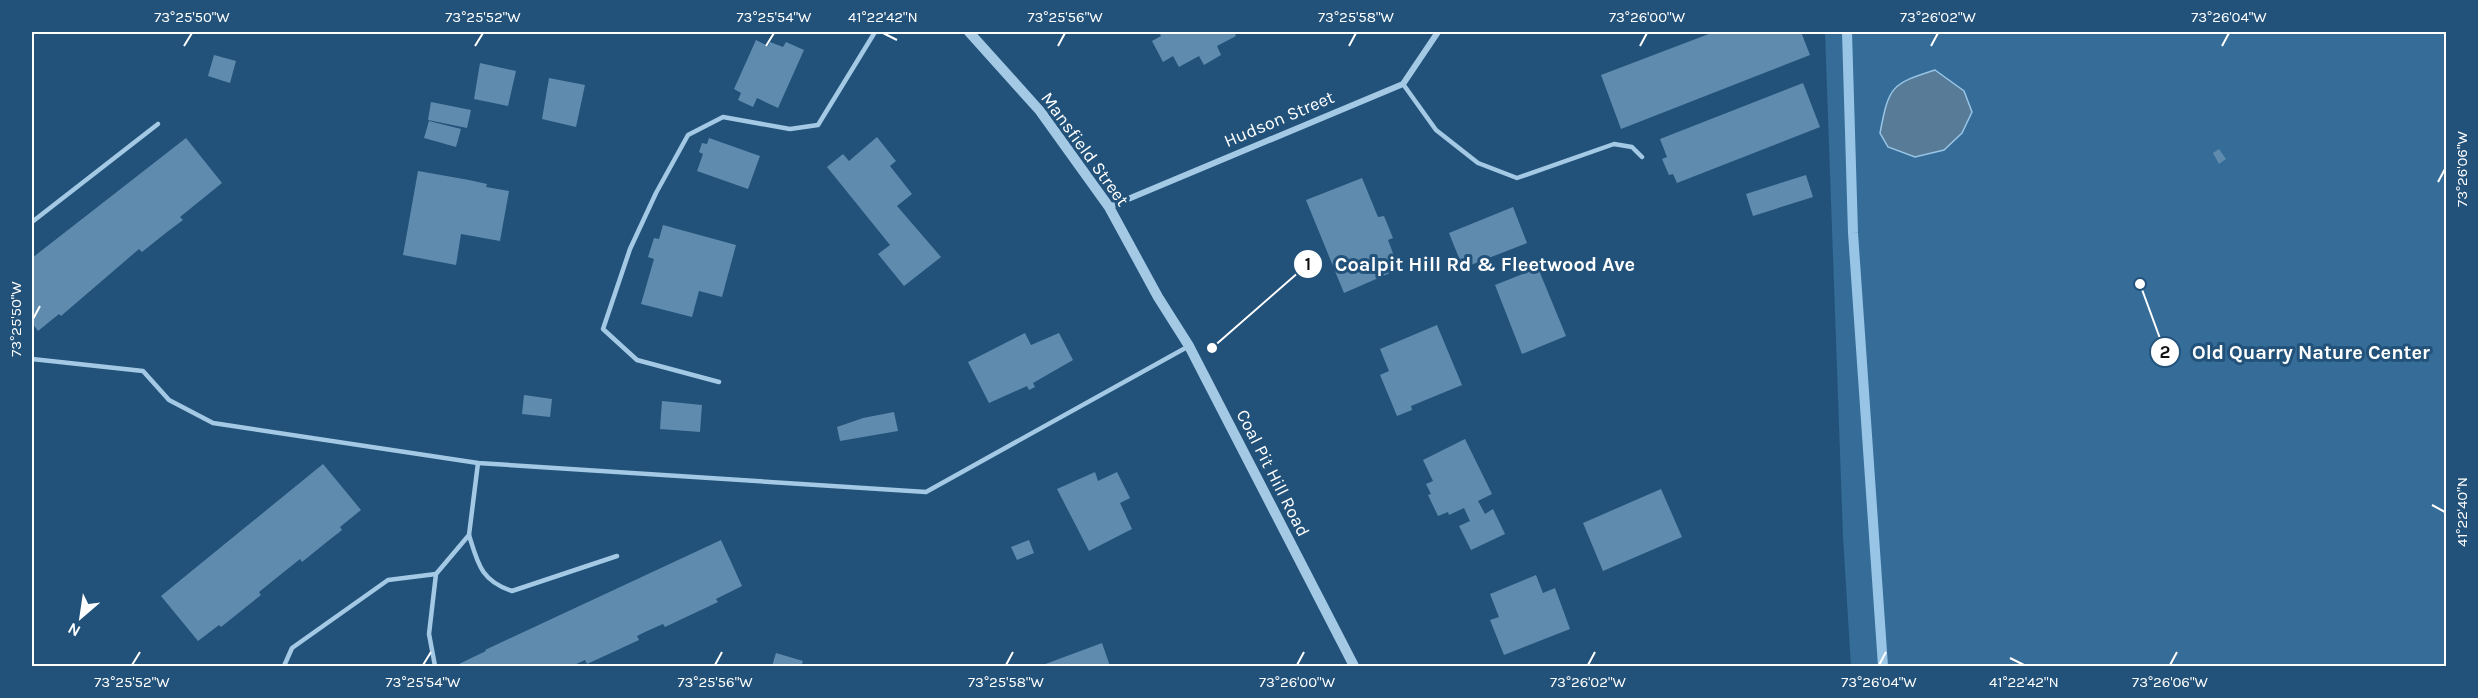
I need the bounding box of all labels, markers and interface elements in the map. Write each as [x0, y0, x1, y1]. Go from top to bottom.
text: 73°25'50"W [154, 8, 230, 26]
text: 73°25'52"W [445, 8, 521, 26]
text: 73°25'54"W [736, 8, 812, 26]
text: 41°22'42"N [848, 8, 918, 26]
text: 73°25'56"W [1027, 8, 1103, 26]
text: 73°25'58"W [1318, 8, 1395, 26]
text: 73°26'00"W [1609, 8, 1686, 26]
text: 73°26'02"W [1900, 8, 1977, 26]
text: 73°26'04"W [2191, 8, 2267, 26]
street label: Hudson Street [1221, 86, 1338, 152]
street label: Mansfield Street [1036, 88, 1134, 211]
text: 73°26'06"W [2453, 131, 2471, 207]
callout: Coalpit Hill Rd & Fleetwood Ave [1293, 245, 1647, 283]
text: 1 [1305, 253, 1311, 275]
text: Coalpit Hill Rd & Fleetwood Ave [1335, 253, 1635, 276]
text: 73°25'50"W [7, 281, 25, 357]
callout: Old Quarry Nature Center [2150, 333, 2442, 371]
text: 2 [2160, 341, 2170, 363]
text: Old Quarry Nature Center [2192, 341, 2430, 364]
street label: Coal Pit Hill Road [1231, 406, 1315, 540]
text: 41°22'40"N [2453, 477, 2471, 547]
north arrow [51, 587, 111, 647]
text: N [64, 619, 84, 641]
text: 73°25'52"W [94, 673, 170, 691]
text: 73°25'54"W [385, 673, 461, 691]
text: 73°25'56"W [677, 673, 753, 691]
text: 73°25'58"W [968, 673, 1045, 691]
text: 73°26'00"W [1259, 673, 1336, 691]
text: 73°26'02"W [1550, 673, 1627, 691]
text: 73°26'04"W [1841, 673, 1917, 691]
text: 41°22'42"N [1989, 673, 2059, 691]
text: 73°26'06"W [2132, 673, 2208, 691]

